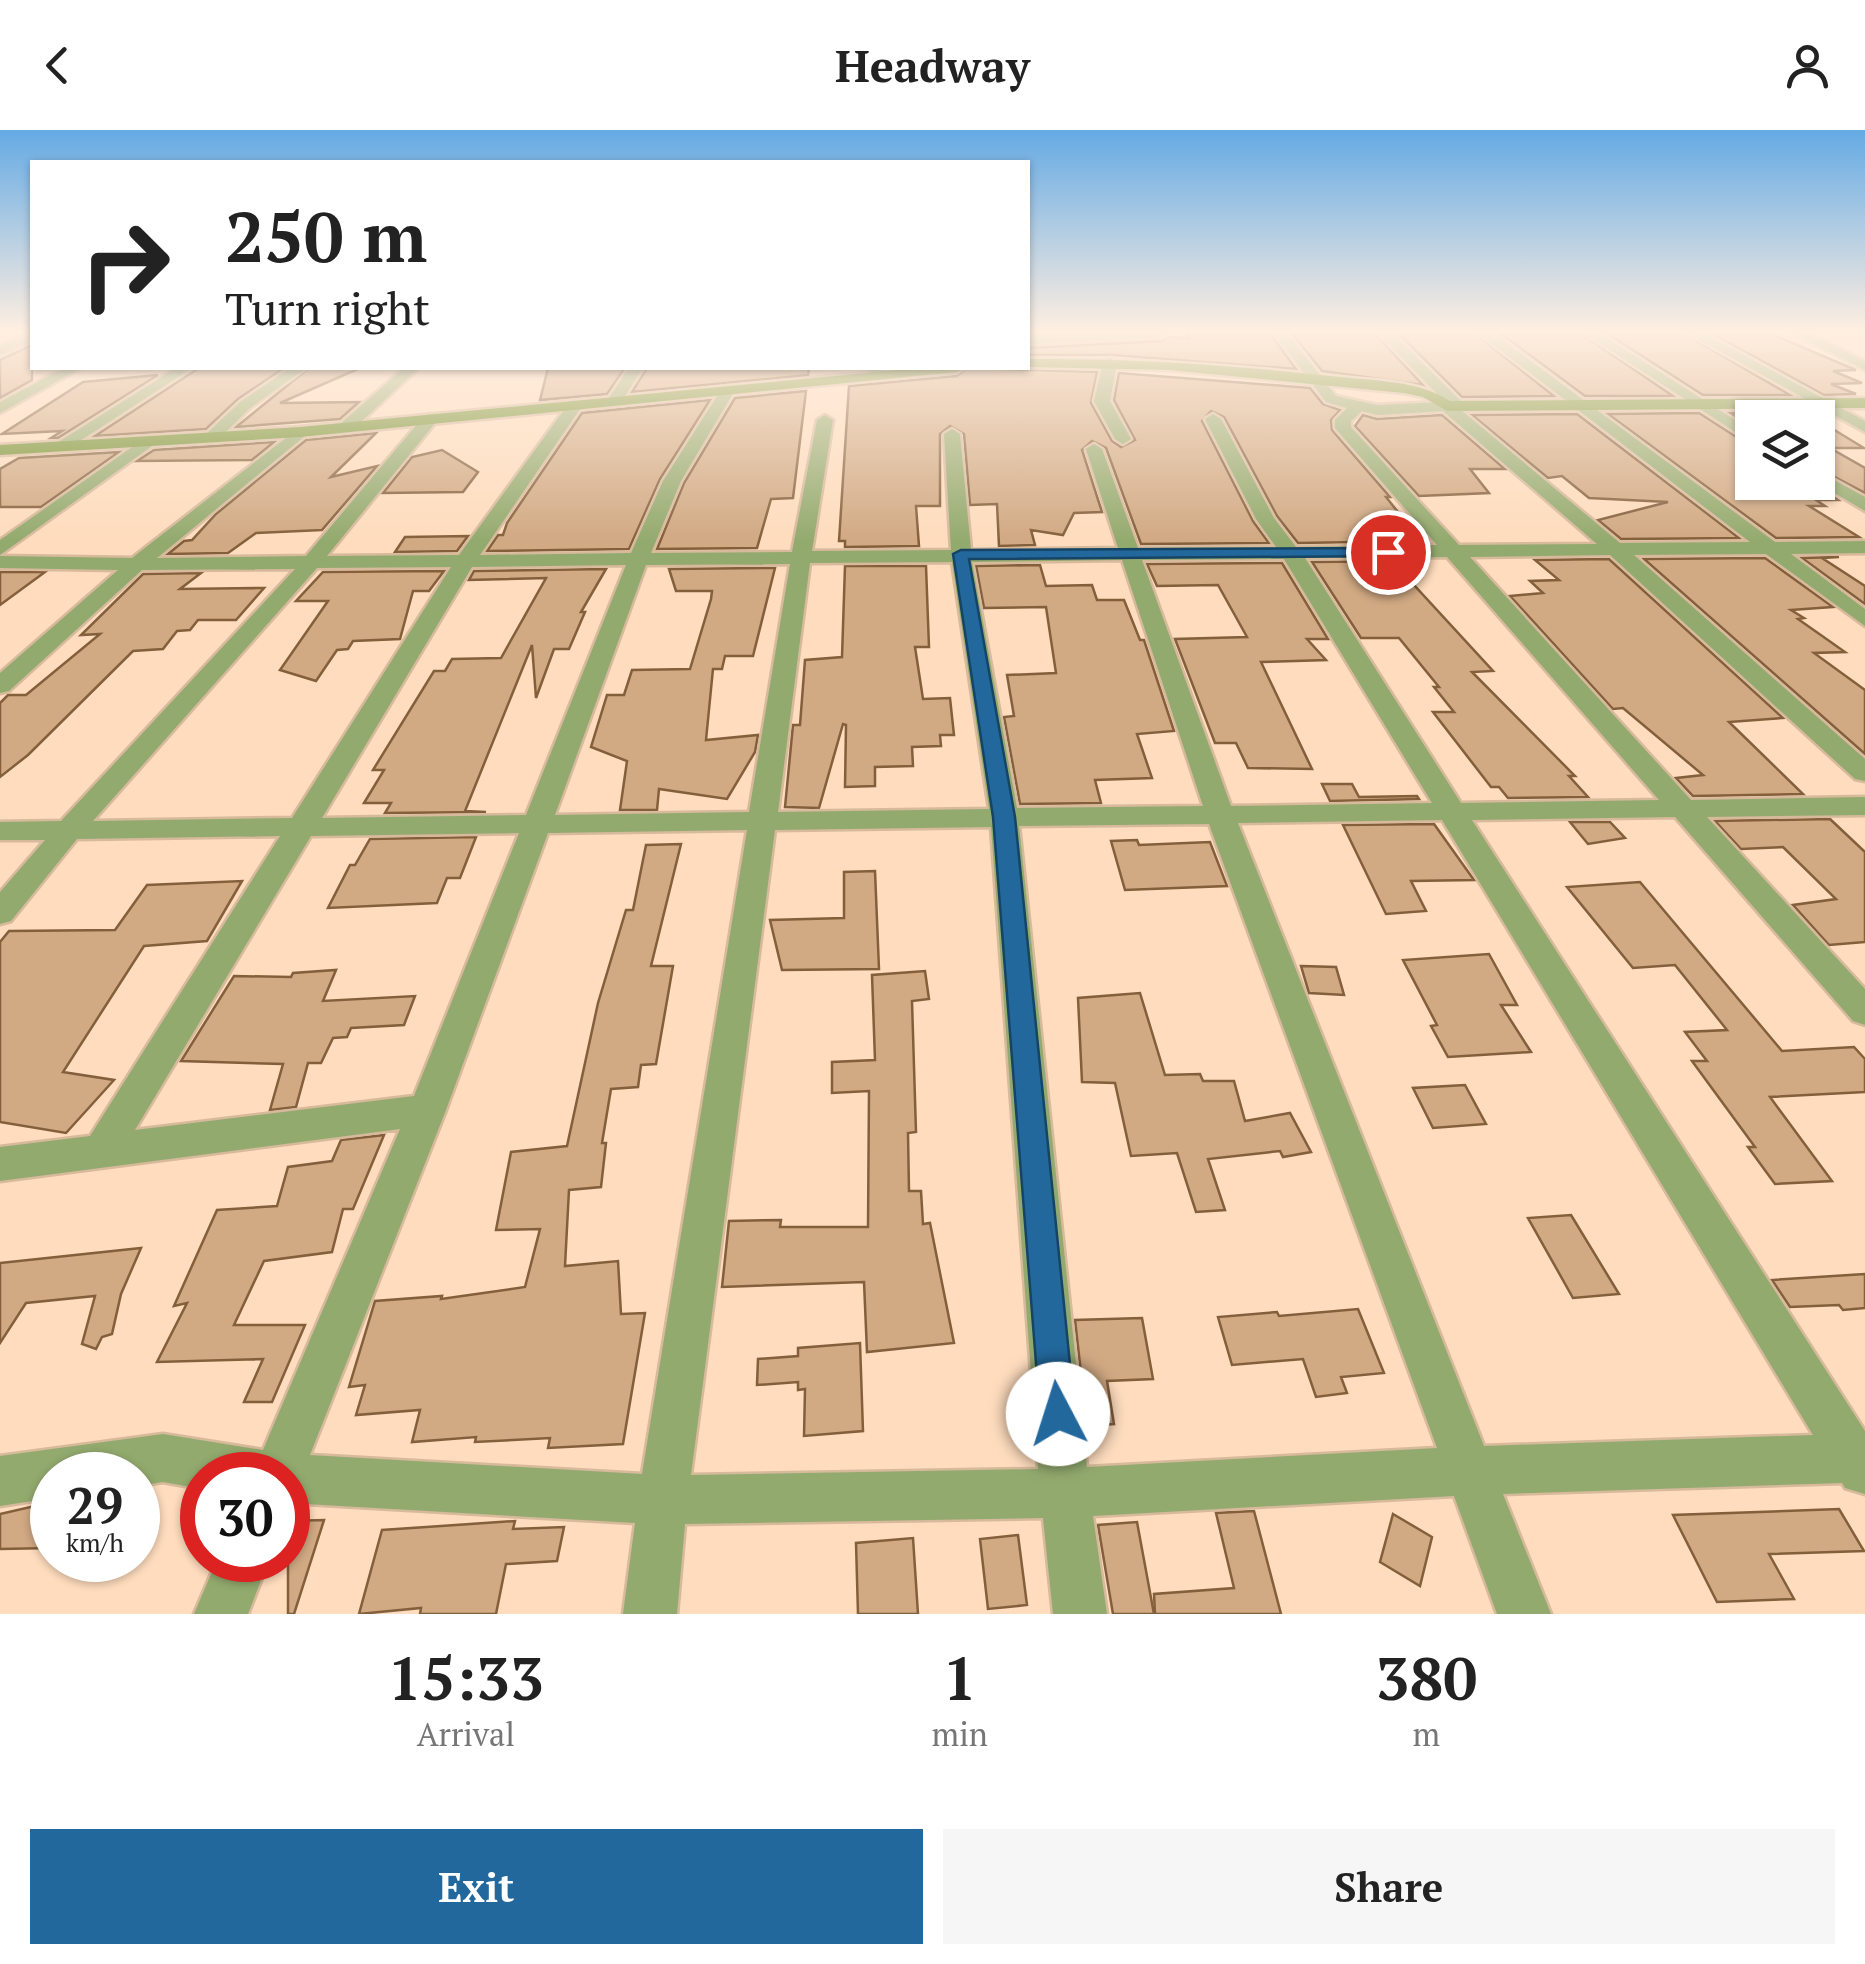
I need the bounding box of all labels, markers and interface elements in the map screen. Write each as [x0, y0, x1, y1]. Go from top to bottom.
text: Headway [835, 35, 1030, 95]
icon: back [30, 38, 85, 93]
icon: person [1780, 38, 1835, 93]
text: 250 m [225, 189, 427, 282]
icon: right [60, 200, 190, 330]
text: Turn right [225, 278, 430, 338]
map controls [1735, 400, 1835, 500]
button: layers [1735, 400, 1835, 500]
pin [1346, 510, 1431, 595]
icon: arrive [1361, 525, 1416, 580]
position arrow [1006, 1362, 1110, 1466]
speed limit sign: 30 [180, 1452, 310, 1582]
text: 29 [67, 1472, 123, 1538]
text: km/h [66, 1526, 124, 1559]
text: 15:33 [388, 1638, 544, 1717]
text: 1 [943, 1638, 977, 1717]
text: 380 [1376, 1638, 1477, 1717]
text: Arrival [417, 1713, 515, 1755]
text: min [932, 1713, 988, 1755]
text: m [1413, 1713, 1440, 1755]
button: Exit [30, 1829, 923, 1944]
button: Share [943, 1829, 1835, 1944]

